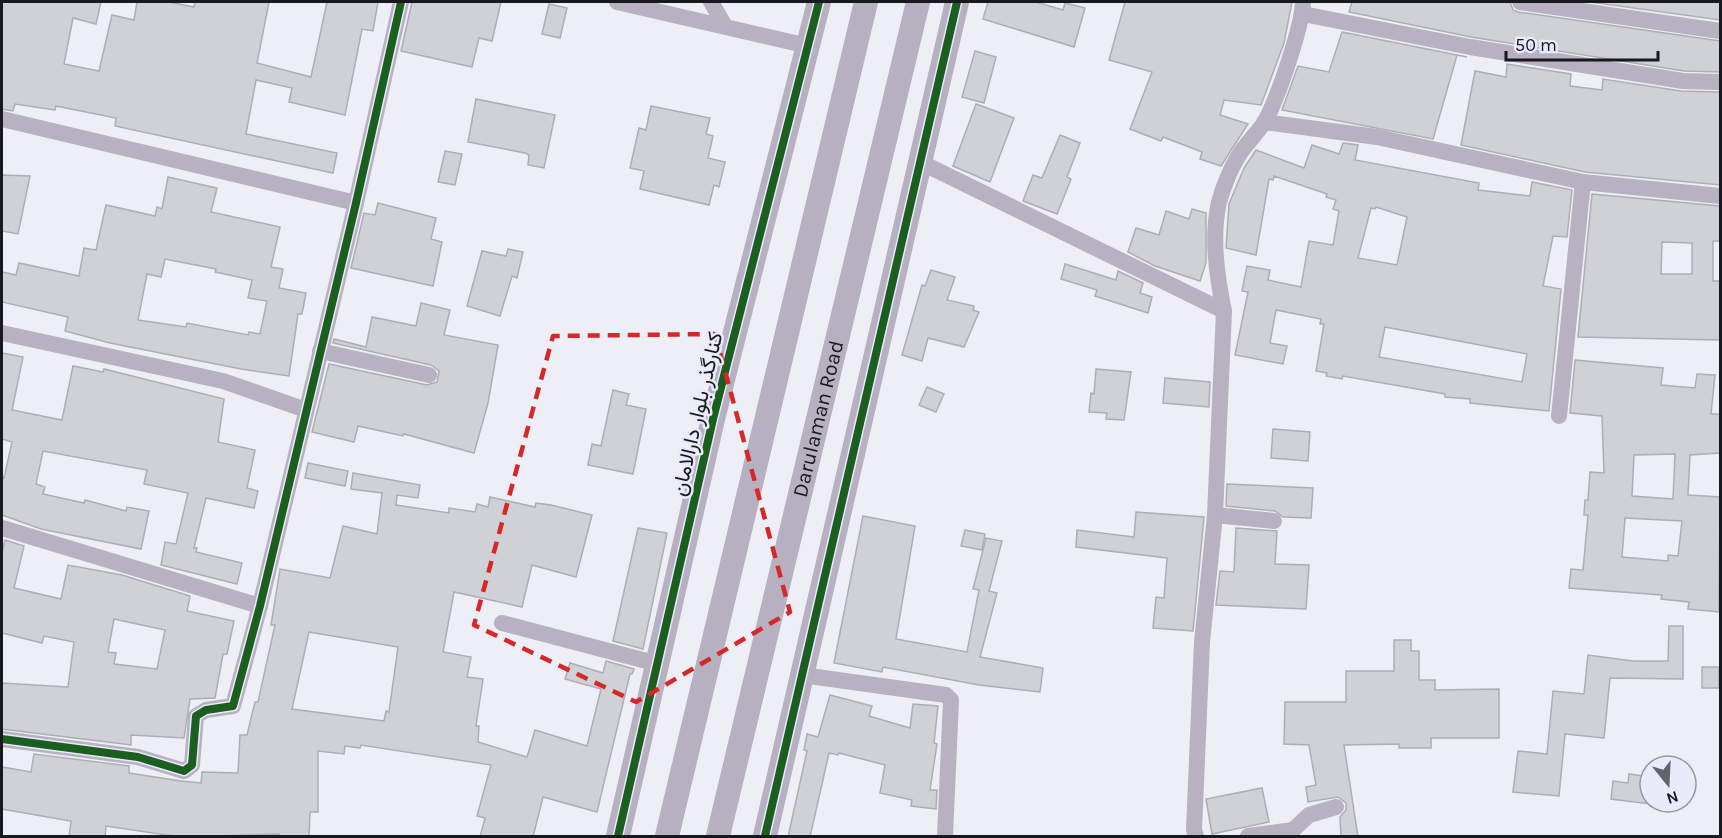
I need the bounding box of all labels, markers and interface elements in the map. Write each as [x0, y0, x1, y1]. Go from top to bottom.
scale bar [1506, 24, 1658, 62]
text: 50 m [1515, 34, 1557, 56]
street label: کنارگذر بلوار دارالامان [666, 330, 728, 498]
street label: Darulaman Road [788, 338, 848, 500]
north arrow [1638, 754, 1698, 814]
text: N [1664, 787, 1681, 809]

